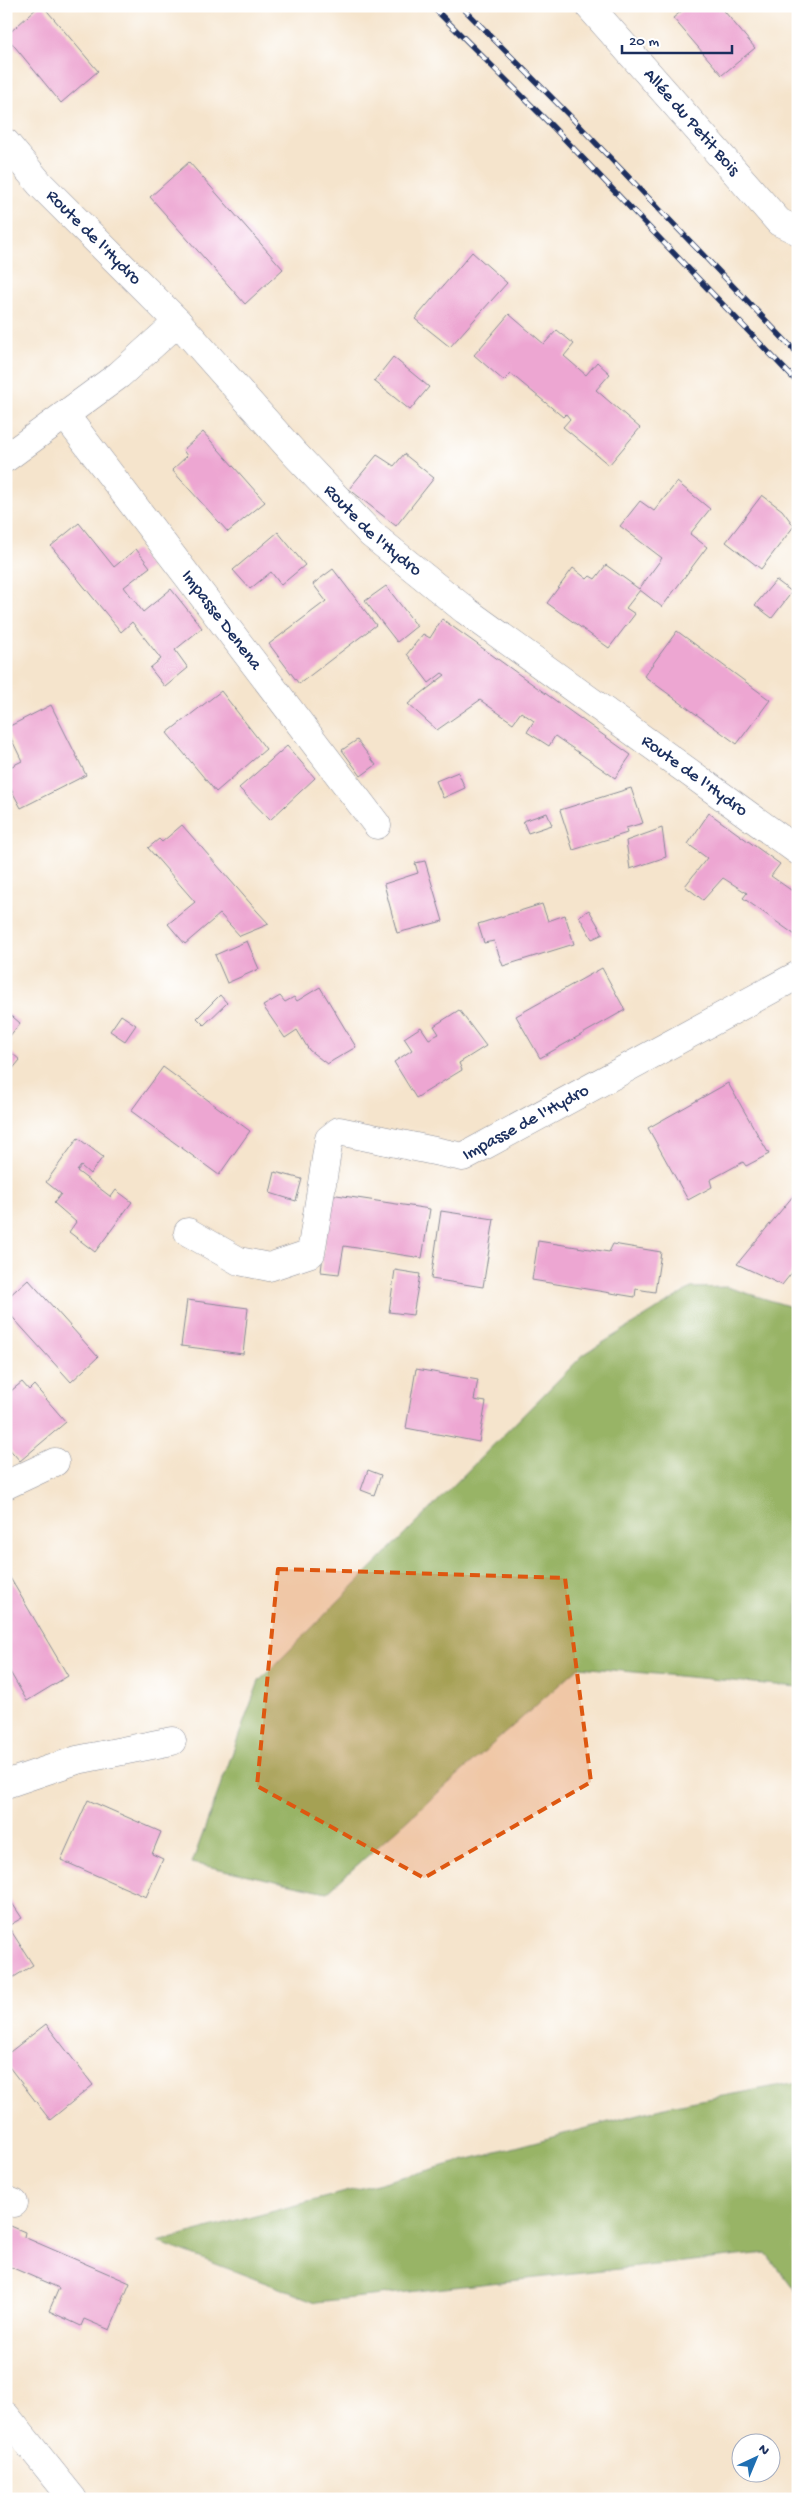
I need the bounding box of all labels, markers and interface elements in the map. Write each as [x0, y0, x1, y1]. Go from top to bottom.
scale bar [622, 22, 732, 54]
text: 20 m [629, 33, 659, 51]
street label: Allée du Petit Bois [639, 64, 745, 181]
street label: Route de l'Hydro [42, 186, 146, 290]
street label: Route de l'Hydro [319, 480, 426, 581]
street label: Impasse Denena [176, 566, 267, 675]
street label: Route de l'Hydro [637, 730, 752, 821]
street label: Impasse de l'Hydro [459, 1080, 593, 1166]
north arrow [732, 2432, 782, 2482]
text: N [754, 2441, 772, 2460]

